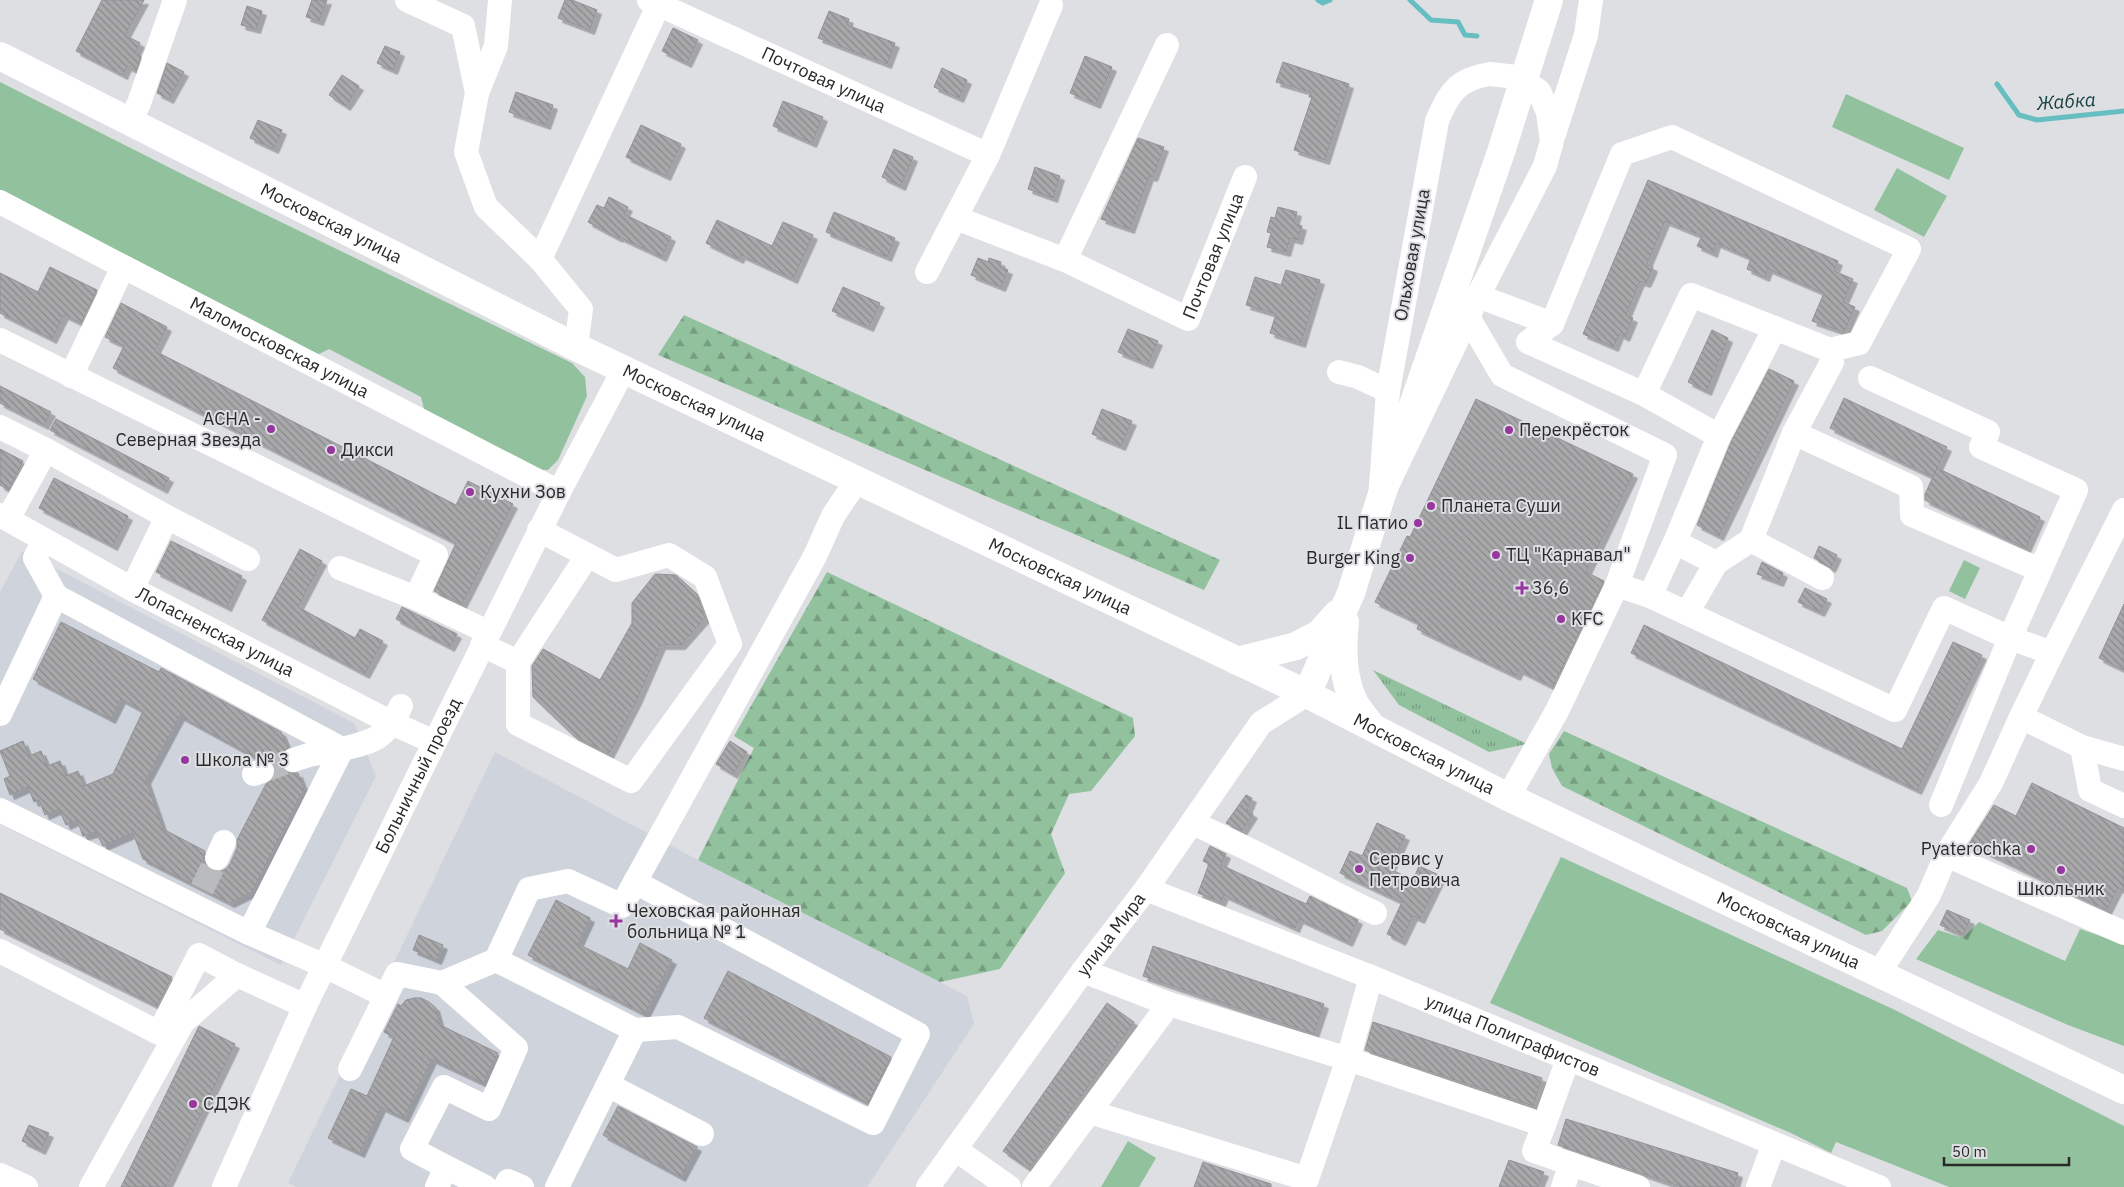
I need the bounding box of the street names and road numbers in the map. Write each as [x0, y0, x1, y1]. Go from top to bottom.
street label: Почтовая улица [758, 41, 890, 118]
street label: Московская улица [257, 177, 406, 268]
street label: Ольховая улица [1389, 187, 1435, 323]
street label: Почтовая улица [1177, 189, 1249, 322]
street label: Маломосковская улица [186, 291, 373, 403]
street label: Московская улица [619, 359, 770, 446]
street label: Московская улица [985, 532, 1136, 620]
street label: Лопасненская улица [133, 581, 299, 682]
street label: Больничный проезд [370, 694, 466, 857]
street label: Московская улица [1350, 708, 1499, 799]
street label: Московская улица [1713, 886, 1864, 974]
street label: улица Мира [1071, 887, 1150, 981]
street label: улица Полиграфистов [1422, 989, 1604, 1081]

